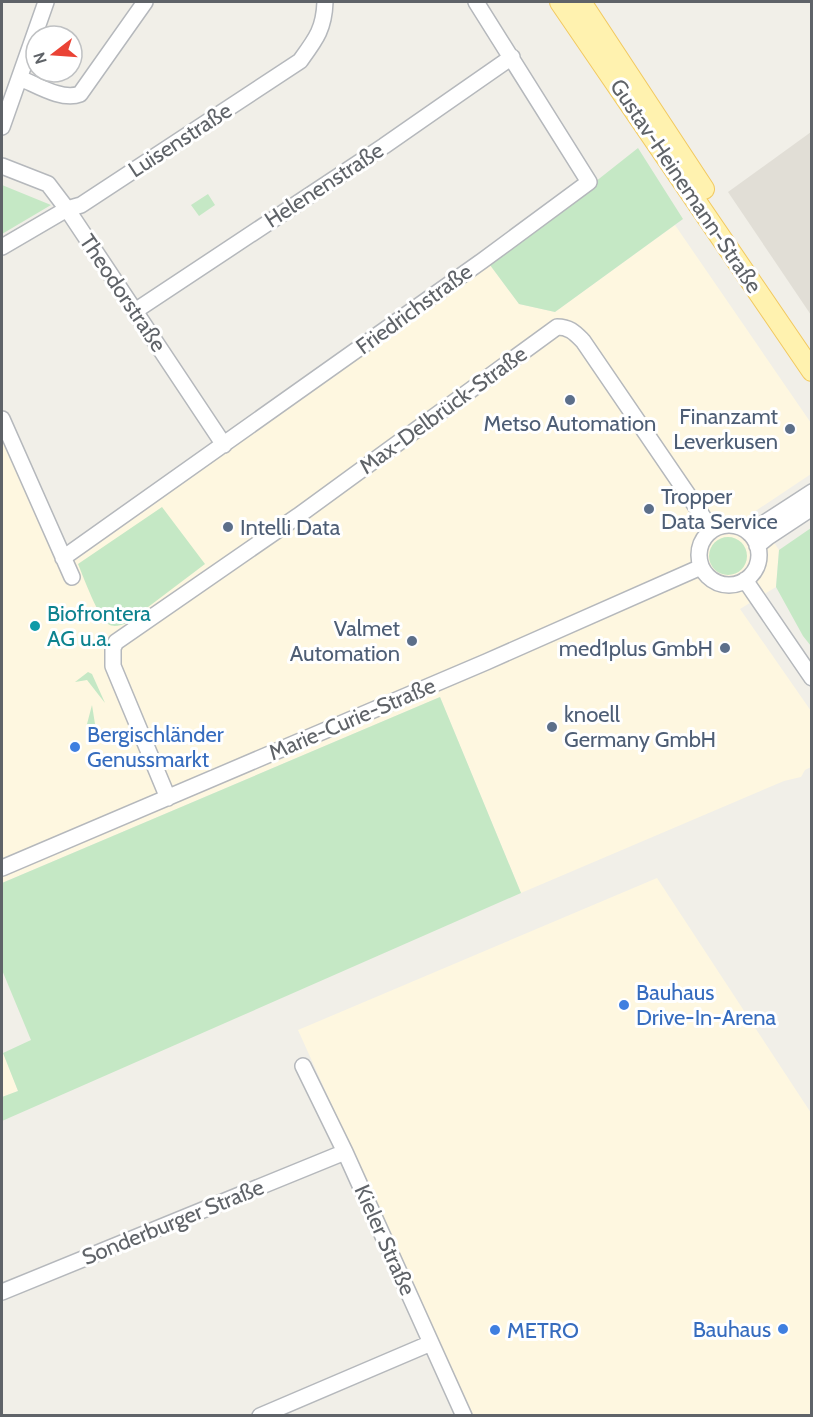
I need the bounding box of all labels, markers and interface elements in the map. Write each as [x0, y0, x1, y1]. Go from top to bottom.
north arrow [24, 24, 84, 84]
text: N [29, 50, 51, 66]
street label: Gustav-Heinemann-Straße [604, 74, 768, 298]
street label: Luisenstraße [123, 97, 237, 183]
street label: Helenenstraße [259, 137, 389, 233]
street label: Theodorstraße [74, 229, 172, 357]
street label: Friedrichstraße [351, 258, 477, 360]
street label: Max-Delbrück-Straße [354, 340, 532, 480]
marker: Metso Automation [563, 393, 577, 407]
place label: Finanzamt Leverkusen [673, 403, 779, 455]
place label: Metso Automation [484, 410, 656, 437]
marker: Finanzamt Leverkusen [783, 422, 797, 436]
place label: Tropper Data Service [661, 483, 778, 535]
marker: Tropper Data Service [642, 502, 656, 516]
place label: Intelli Data [240, 514, 341, 541]
marker: Intelli Data [221, 520, 235, 534]
place label: Biofrontera AG u.a. [47, 600, 151, 652]
place label: Valmet Automation [290, 615, 401, 667]
marker: Biofrontera AG u.a. [28, 619, 42, 633]
marker: Valmet Automation [405, 634, 419, 648]
place label: med1plus GmbH [559, 635, 713, 662]
marker: med1plus GmbH [718, 641, 732, 655]
street label: Marie-Curie-Straße [265, 672, 439, 766]
place label: knoell Germany GmbH [564, 701, 716, 753]
marker: knoell Germany GmbH [545, 720, 559, 734]
place label: Bergischländer Genussmarkt [87, 721, 224, 773]
marker: Bergischländer Genussmarkt [68, 740, 82, 754]
place label: Bauhaus Drive-In-Arena [636, 979, 776, 1031]
marker: Bauhaus Drive-In-Arena [617, 998, 631, 1012]
street label: Sonderburger Straße [78, 1173, 268, 1271]
street label: Kieler Straße [349, 1180, 421, 1300]
place label: Bauhaus [693, 1316, 771, 1343]
place label: METRO [507, 1317, 579, 1344]
marker: Bauhaus [776, 1322, 790, 1336]
marker: METRO [488, 1323, 502, 1337]

